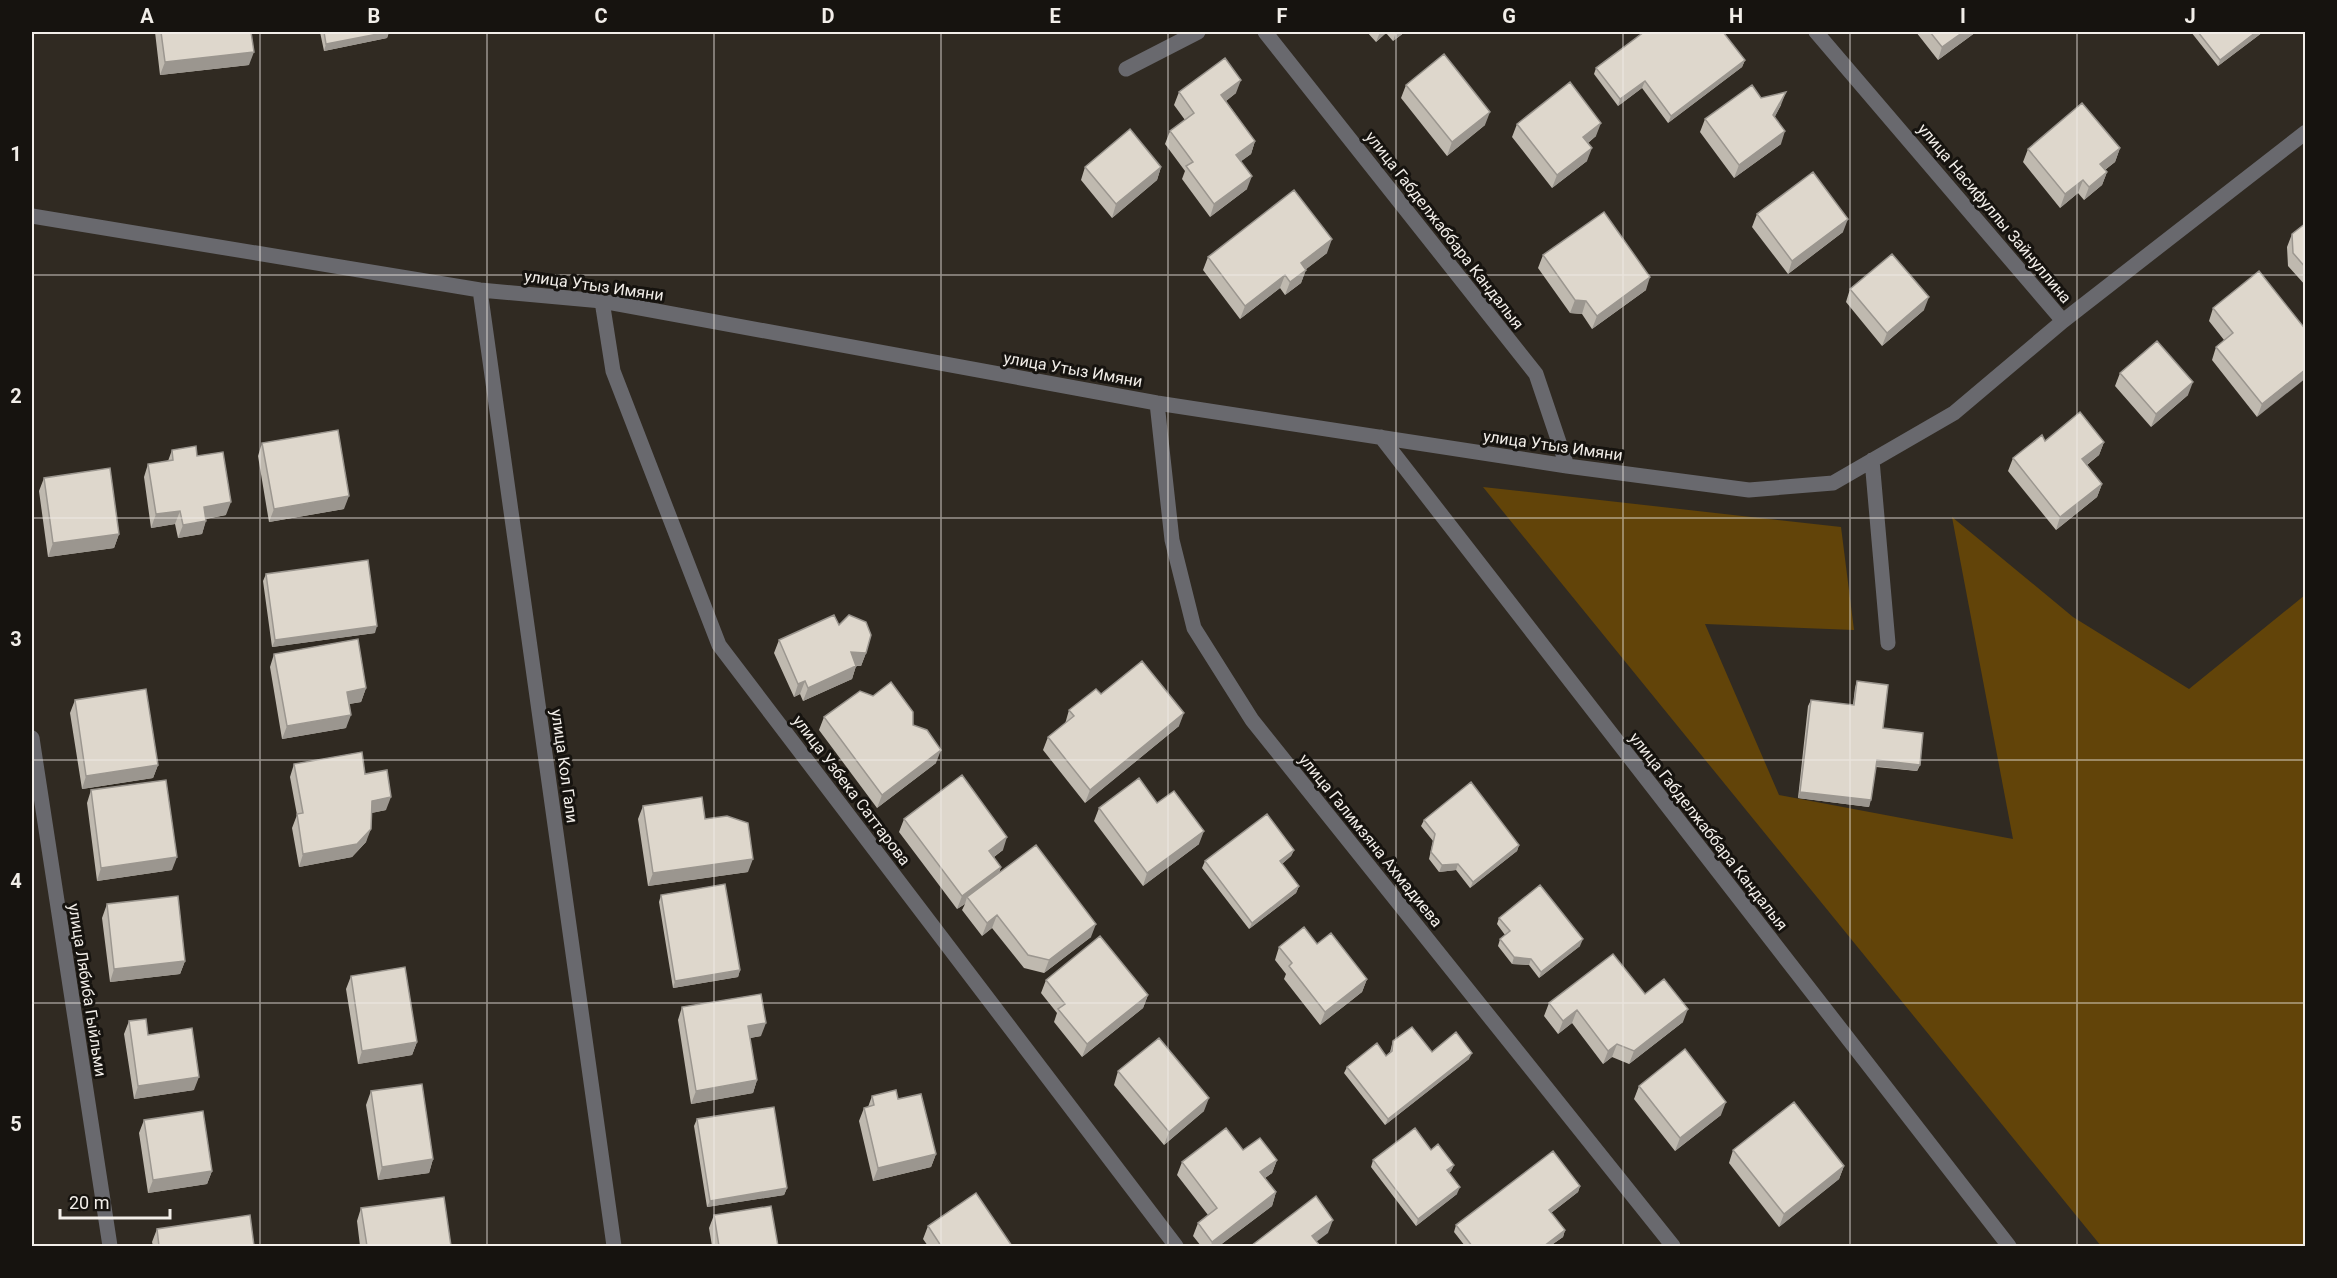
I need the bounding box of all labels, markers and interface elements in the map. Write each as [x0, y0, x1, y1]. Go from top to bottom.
text: A [140, 4, 154, 28]
text: B [368, 4, 380, 28]
text: C [594, 4, 608, 28]
text: D [822, 4, 835, 28]
text: E [1049, 4, 1061, 28]
text: F [1277, 4, 1288, 28]
text: G [1502, 4, 1516, 28]
text: H [1729, 4, 1743, 28]
text: I [1960, 4, 1966, 28]
text: J [2184, 4, 2196, 28]
street label: улица Насифуллы Зайнуллина [1914, 120, 2075, 307]
street label: улица Габделжаббара Кандалыя [1361, 128, 1528, 333]
text: 1 [10, 142, 22, 166]
street label: улица Утыз Имяни [523, 266, 665, 305]
street label: улица Утыз Имяни [1002, 348, 1144, 391]
text: 2 [10, 384, 22, 408]
street label: улица Утыз Имяни [1482, 426, 1624, 465]
text: 3 [10, 627, 22, 651]
street label: улица Кол Гали [547, 708, 582, 824]
street label: улица Узбека Саттарова [789, 711, 914, 869]
street label: улица Габделжаббара Кандалыя [1625, 729, 1792, 934]
street label: улица Галимзяна Ахмадиева [1295, 750, 1446, 931]
text: 4 [10, 869, 22, 893]
street label: улица Лябиба Гыйльми [64, 902, 111, 1078]
text: 5 [10, 1112, 22, 1136]
scale bar [60, 1182, 170, 1220]
text: 20 m [69, 1192, 109, 1213]

